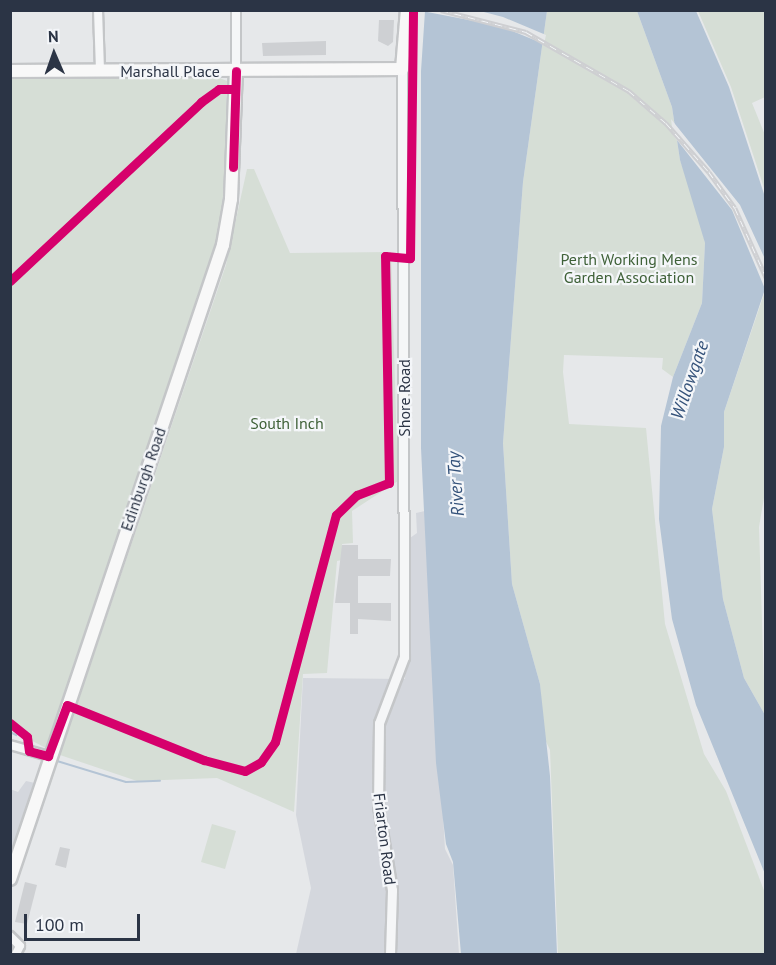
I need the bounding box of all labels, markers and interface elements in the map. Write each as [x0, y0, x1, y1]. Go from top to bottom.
north arrow [24, 24, 84, 84]
text: N [48, 26, 59, 46]
street label: Marshall Place [120, 61, 220, 81]
park label: Perth Working Mens Garden Association [560, 249, 698, 287]
water label: Willowgate [667, 338, 713, 422]
street label: Shore Road [394, 359, 414, 437]
park label: South Inch [250, 413, 324, 433]
street label: Edinburgh Road [116, 425, 170, 533]
water label: River Tay [443, 451, 469, 517]
street label: Friarton Road [370, 792, 400, 886]
scale bar [27, 902, 142, 940]
text: 100 m [35, 913, 84, 936]

